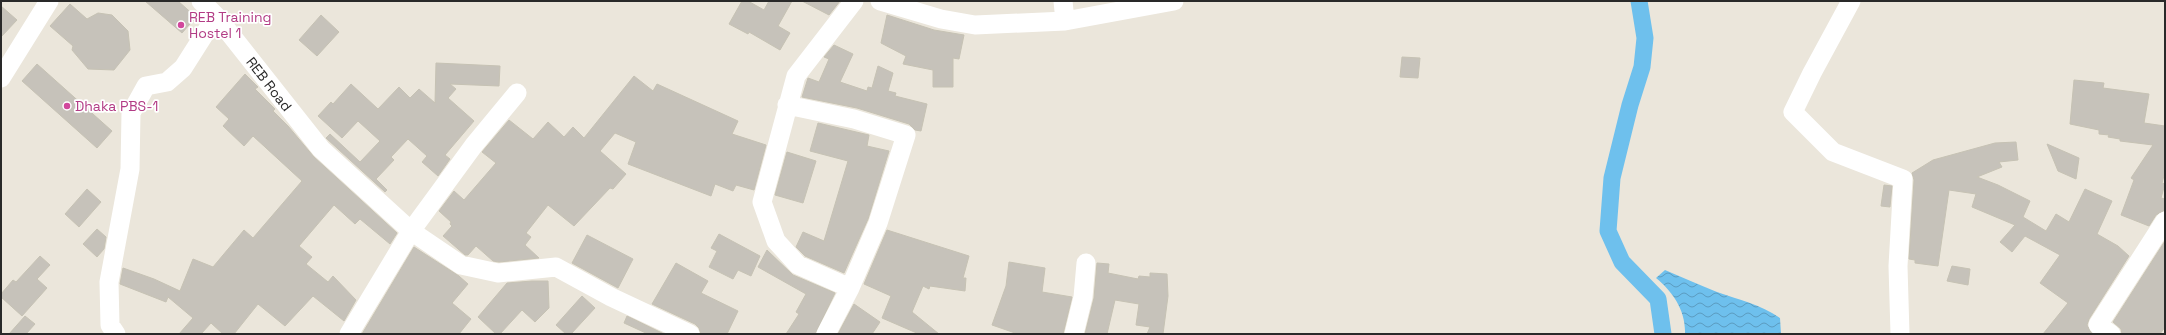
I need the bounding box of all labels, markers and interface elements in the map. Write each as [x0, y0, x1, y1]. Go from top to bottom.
place label: REB Training Hostel 1 [189, 8, 271, 42]
marker: REB Training Hostel 1 [176, 20, 186, 30]
street label: REB Road [242, 53, 296, 115]
place label: Dhaka PBS-1 [75, 97, 158, 115]
marker: Dhaka PBS-1 [62, 101, 72, 111]

